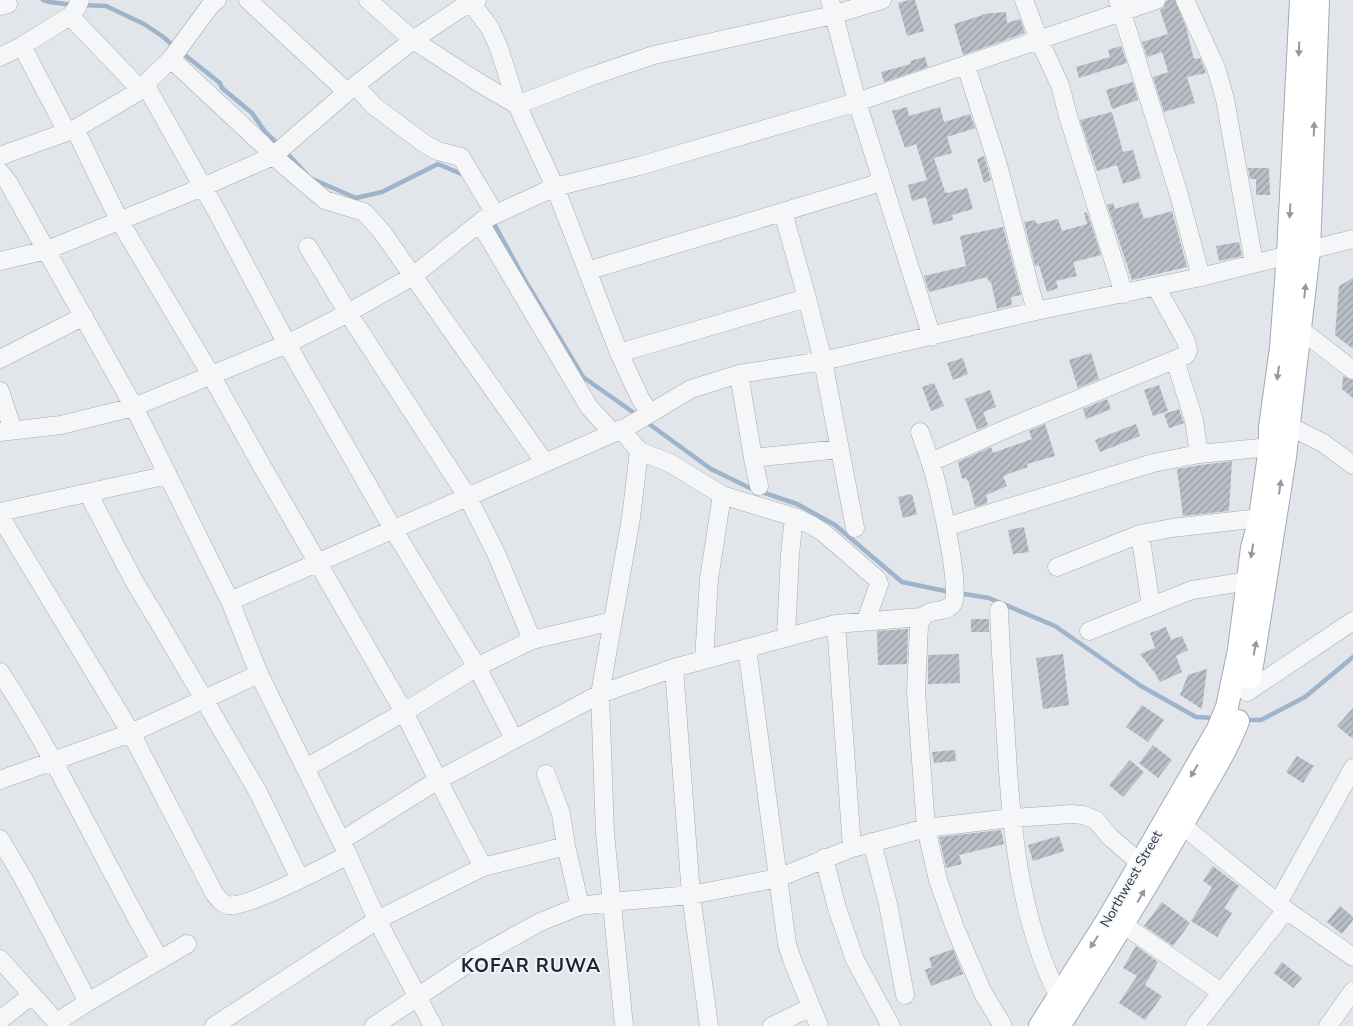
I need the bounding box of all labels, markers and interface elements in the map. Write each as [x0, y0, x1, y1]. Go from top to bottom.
one-way arrow [1295, 41, 1303, 57]
one-way arrow [1311, 121, 1319, 137]
one-way arrow [1286, 203, 1294, 219]
one-way arrow [1301, 283, 1309, 299]
one-way arrow [1273, 365, 1281, 381]
one-way arrow [1277, 479, 1285, 495]
one-way arrow [1248, 543, 1256, 559]
one-way arrow [1252, 640, 1260, 656]
one-way arrow [1189, 765, 1198, 778]
street label: Northwest Street [1096, 827, 1166, 931]
one-way arrow [1136, 889, 1145, 902]
one-way arrow [1089, 935, 1098, 948]
district label: KOFAR RUWA [461, 953, 601, 979]

